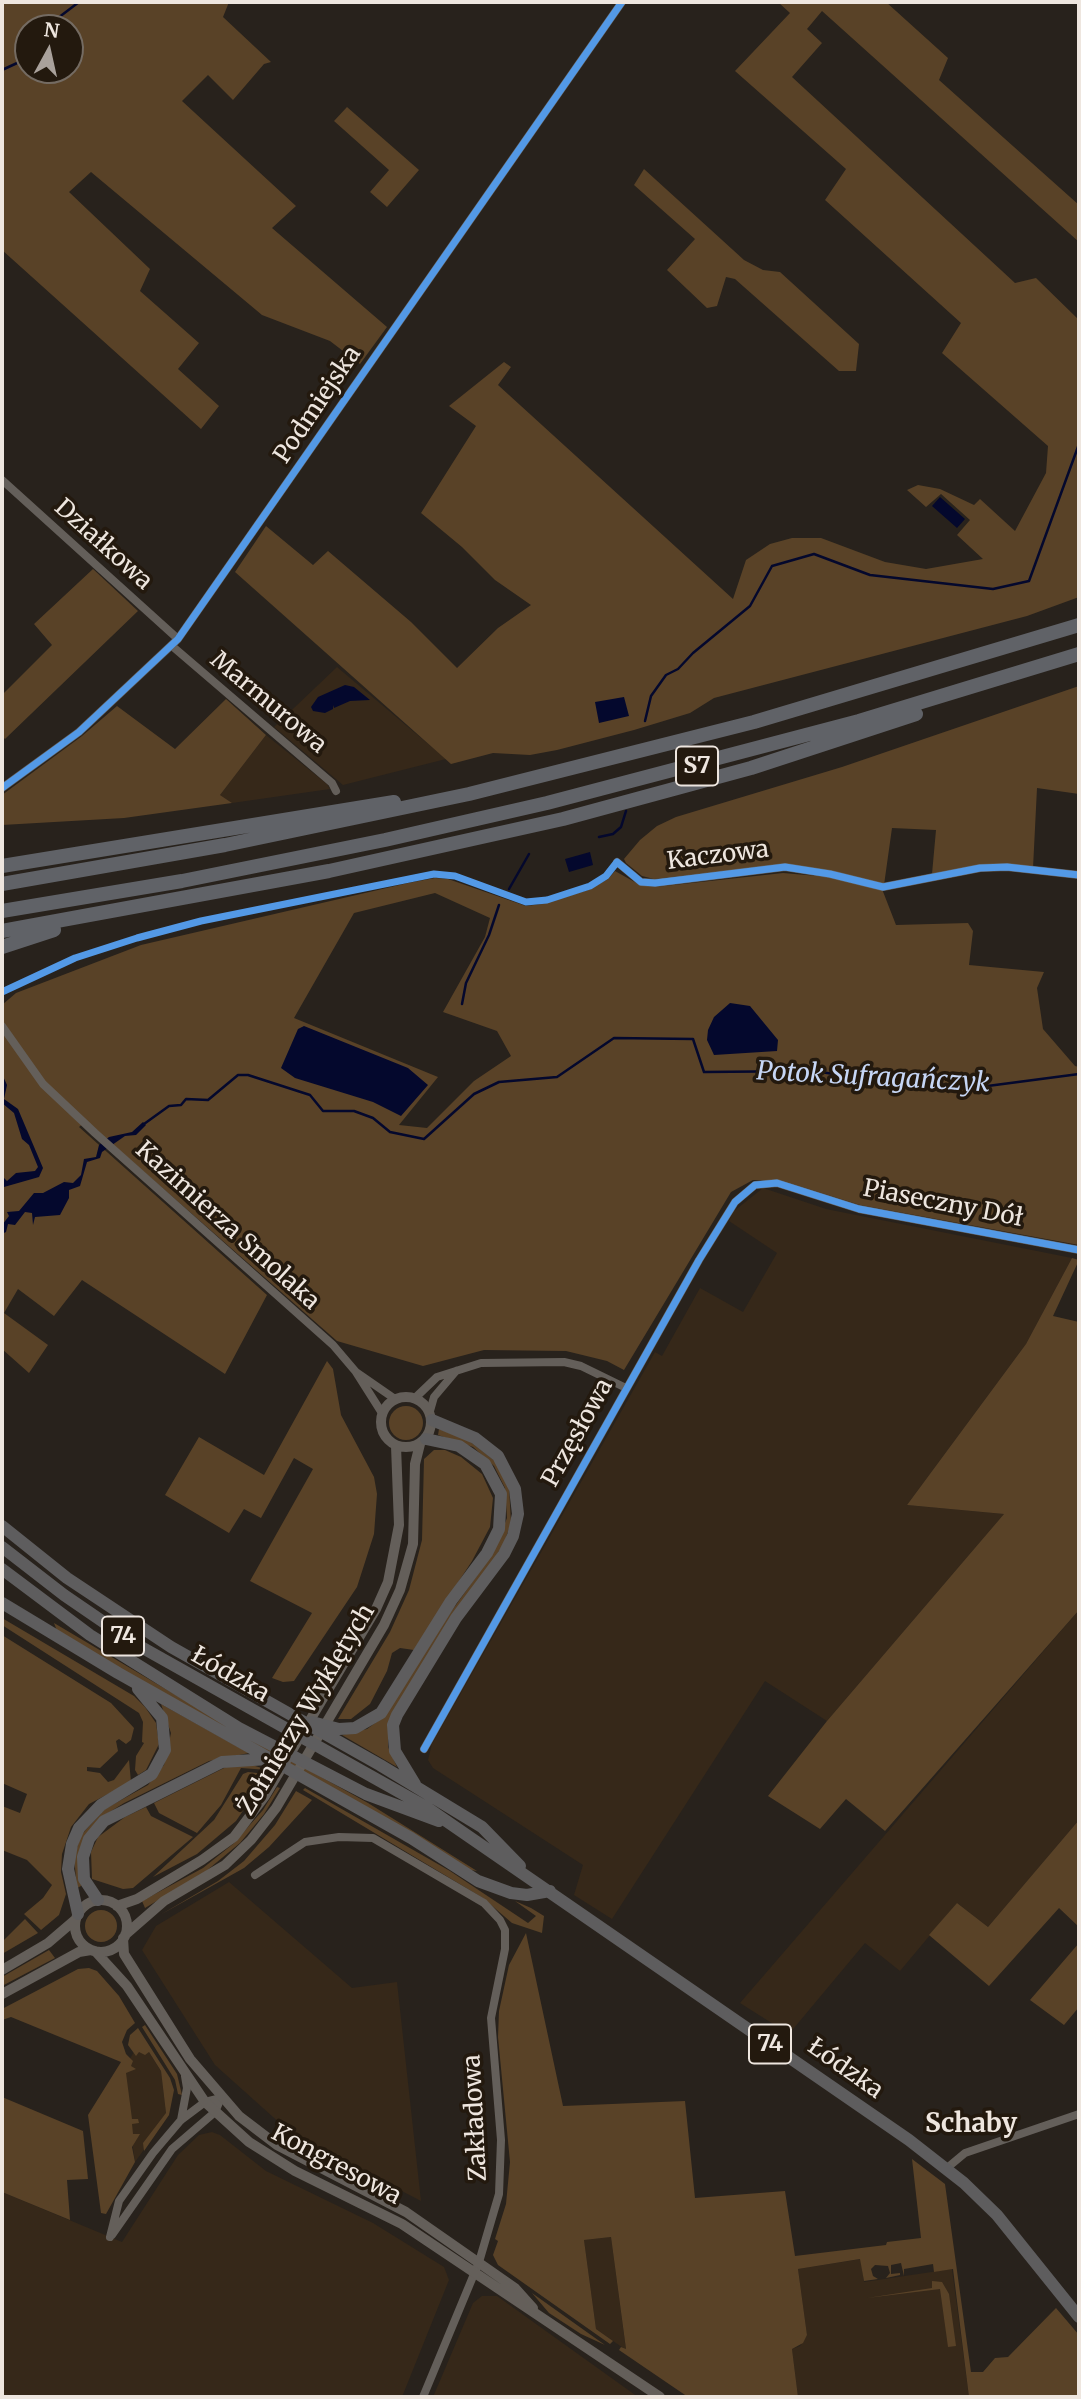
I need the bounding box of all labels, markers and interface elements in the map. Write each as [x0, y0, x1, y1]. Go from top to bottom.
north arrow [14, 14, 84, 84]
text: N [43, 17, 61, 43]
street label: Podmiejska [268, 341, 368, 469]
street label: Działkowa [48, 494, 158, 596]
street label: Marmurowa [204, 646, 332, 760]
road number: S7 [676, 746, 718, 786]
street label: Kaczowa [665, 835, 771, 877]
water label: Potok Sufragańczyk [756, 1056, 990, 1100]
street label: Kazimierza Smolaka [129, 1136, 325, 1316]
street label: Piaseczny Dół [861, 1174, 1025, 1234]
street label: Przęsłowa [537, 1374, 619, 1492]
street label: Żołnierzy Wyklętych [233, 1599, 381, 1821]
road number: 74 [102, 1616, 144, 1656]
street label: Łódzka [186, 1641, 274, 1709]
road number: 74 [749, 2024, 791, 2064]
street label: Łódzka [802, 2033, 888, 2105]
street label: Zakładowa [458, 2054, 494, 2182]
district label: Schaby [925, 2109, 1017, 2141]
street label: Kongresowa [266, 2119, 406, 2211]

